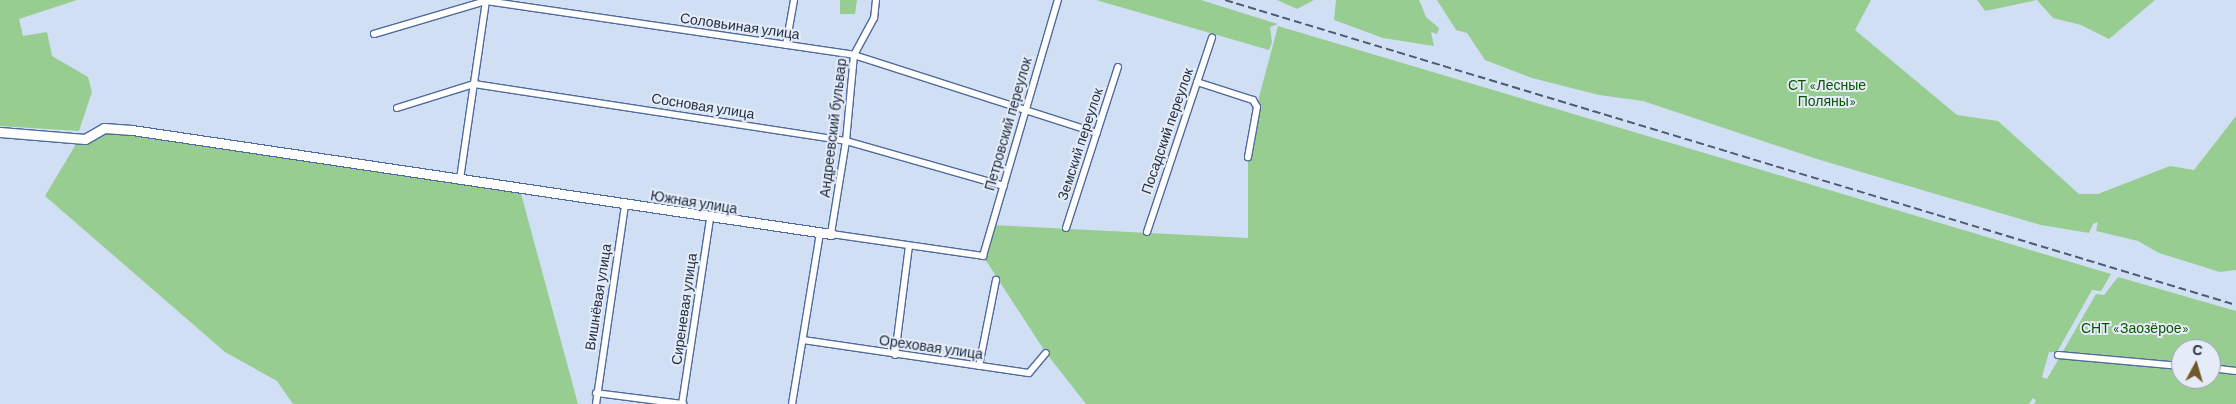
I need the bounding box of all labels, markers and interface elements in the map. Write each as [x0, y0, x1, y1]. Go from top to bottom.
street label: Соловьиная улица [679, 9, 801, 43]
street label: Петровский переулок [981, 55, 1035, 193]
street label: Андреевский бульвар [816, 57, 850, 199]
street label: Посадский переулок [1138, 66, 1196, 196]
park label: СТ «Лесные Поляны» [1788, 77, 1866, 110]
street label: Земский переулок [1054, 86, 1106, 202]
street label: Сосновая улица [650, 90, 756, 122]
street label: Южная улица [649, 187, 739, 217]
street label: Вишнёвая улица [581, 242, 615, 352]
street label: Сиреневая улица [668, 252, 700, 366]
park label: СНТ «Заозёрое» [2081, 320, 2189, 336]
street label: Ореховая улица [878, 331, 984, 363]
north arrow [2171, 339, 2221, 389]
text: С [2192, 341, 2203, 359]

